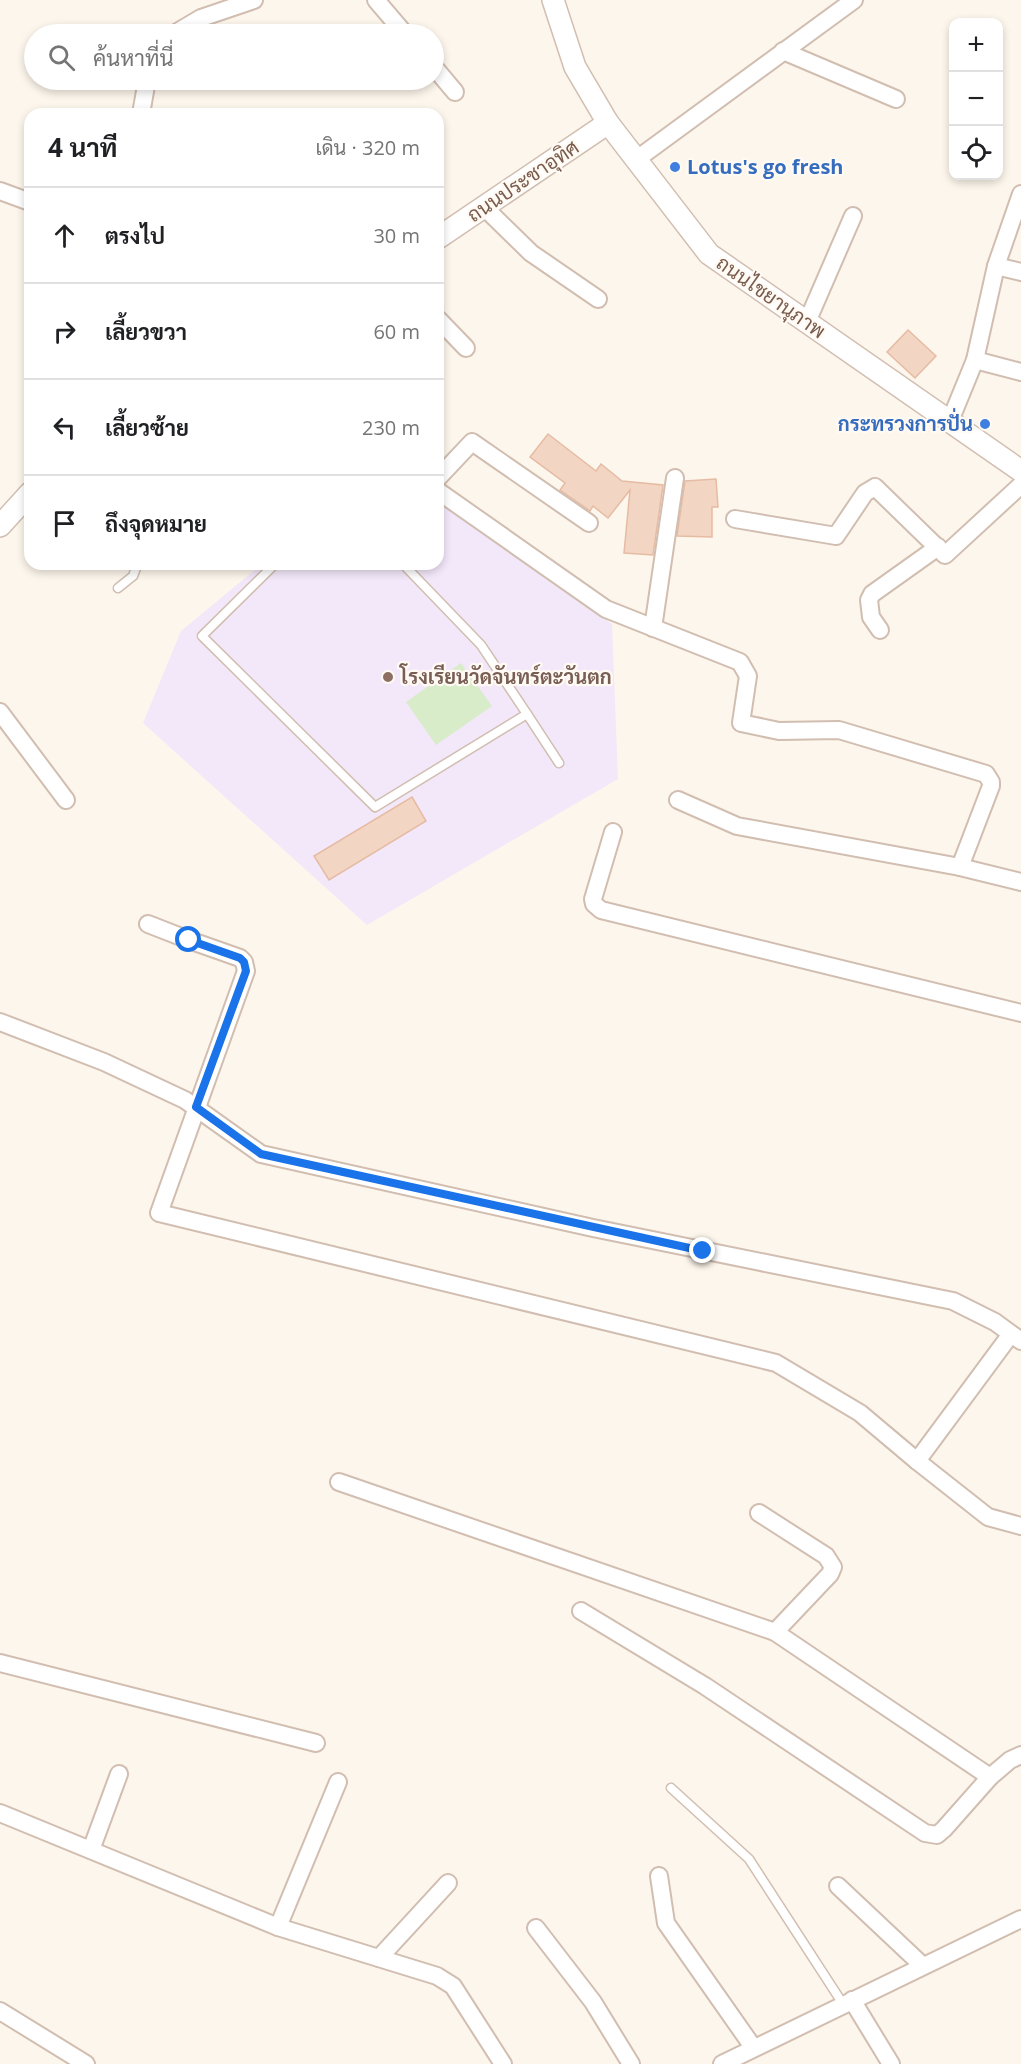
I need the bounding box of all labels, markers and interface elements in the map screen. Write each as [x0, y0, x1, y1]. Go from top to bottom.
map controls [949, 18, 1003, 180]
button: + [949, 18, 1003, 72]
search box [24, 24, 444, 90]
icon: search [45, 41, 78, 74]
text: ค้นหาที่นี่ [93, 42, 173, 72]
button: − [949, 72, 1003, 126]
button: locate [949, 126, 1003, 180]
text: 4 นาที [48, 129, 117, 165]
street label: ถนนประชาอุทิศ [462, 133, 584, 229]
text: เดิน · 320 m [316, 134, 420, 161]
place label: Lotus's go fresh [687, 153, 844, 180]
marker: Lotus's go fresh [668, 160, 682, 174]
icon: ahead [48, 219, 81, 252]
text: ตรงไป [105, 220, 165, 250]
text: 30 m [373, 222, 420, 249]
street label: ถนนไชยานุภาพ [711, 249, 831, 345]
icon: right [48, 315, 81, 348]
text: เลี้ยวขวา [105, 316, 187, 346]
text: 60 m [373, 318, 420, 345]
place label: กระทรวงการปั่น [838, 408, 973, 437]
icon: left [48, 411, 81, 444]
text: เลี้ยวซ้าย [105, 412, 189, 442]
text: 230 m [362, 414, 420, 441]
marker: กระทรวงการปั่น [978, 417, 992, 431]
icon: arrive [48, 507, 81, 540]
text: ถึงจุดหมาย [105, 508, 207, 538]
place label: โรงเรียนวัดจันทร์ตะวันตก [399, 663, 612, 690]
marker: โรงเรียนวัดจันทร์ตะวันตก [381, 670, 395, 684]
route start [175, 926, 201, 952]
route end [689, 1237, 715, 1263]

